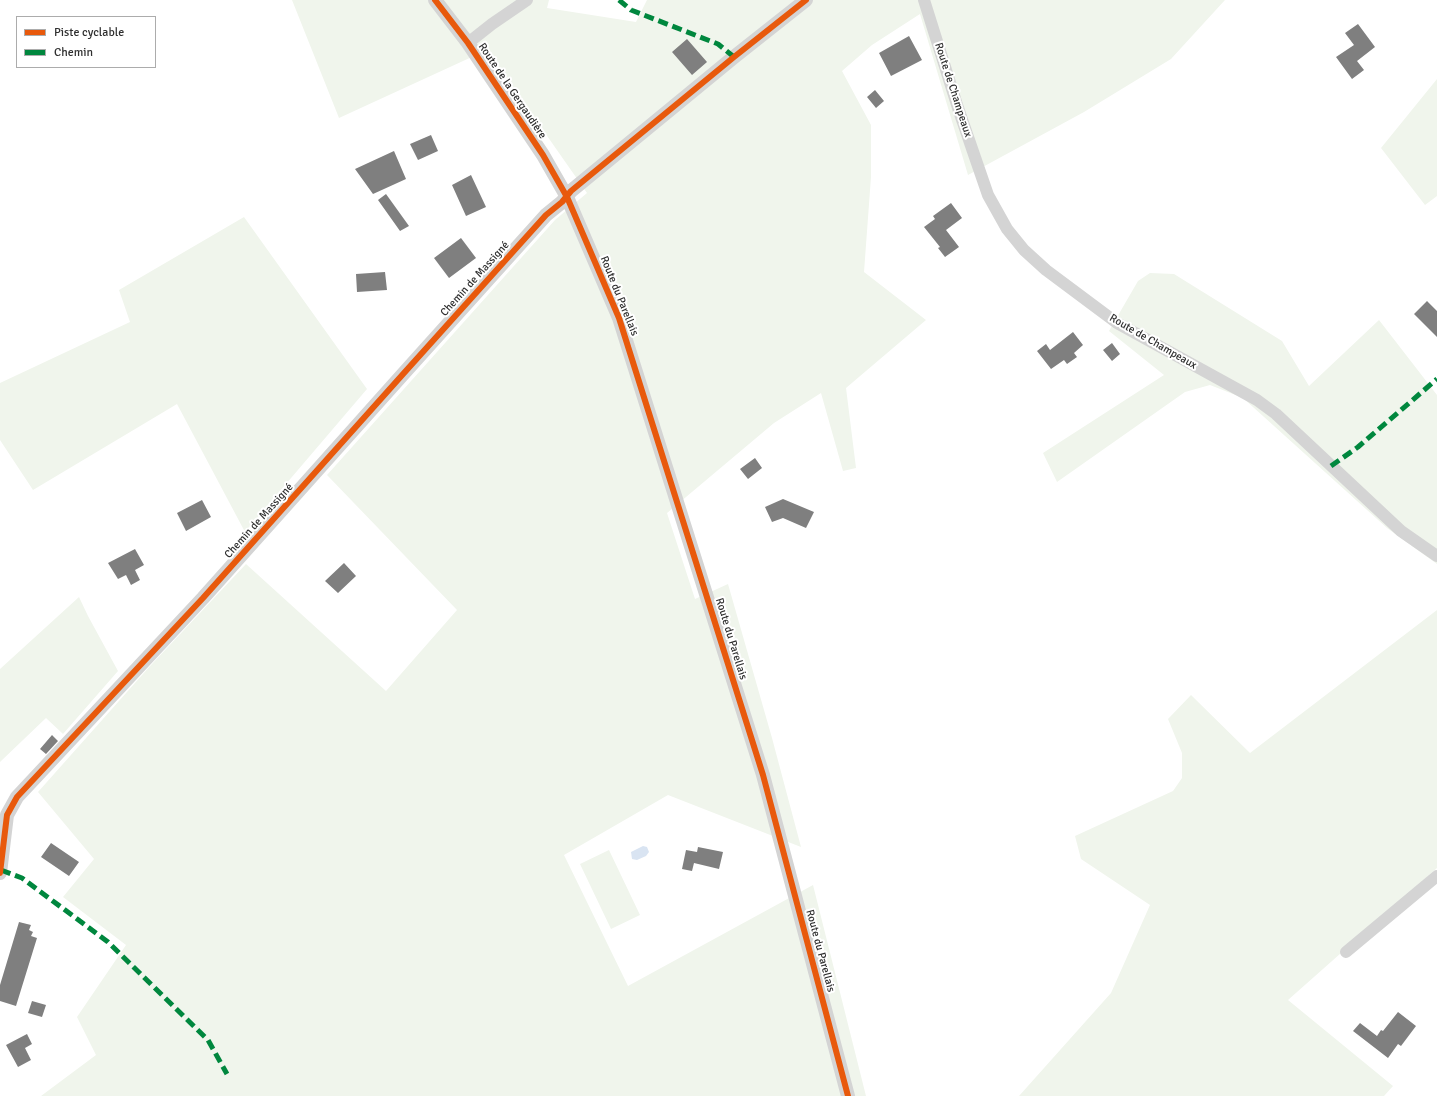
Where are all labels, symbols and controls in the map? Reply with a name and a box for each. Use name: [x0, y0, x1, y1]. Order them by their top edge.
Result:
legend: [16, 16, 156, 68]
text: Piste cyclable: [54, 25, 124, 40]
street label: Route de la Gergaudière: [475, 41, 549, 141]
street label: Route de Champeaux: [931, 41, 975, 139]
text: Chemin: [54, 45, 93, 60]
street label: Chemin de Massigné: [438, 239, 512, 319]
street label: Route du Parellais: [597, 254, 641, 338]
street label: Route de Champeaux: [1107, 312, 1199, 372]
street label: Chemin de Massigné: [222, 481, 296, 561]
street label: Route du Parellais: [712, 597, 750, 681]
street label: Route du Parellais: [803, 908, 837, 994]

